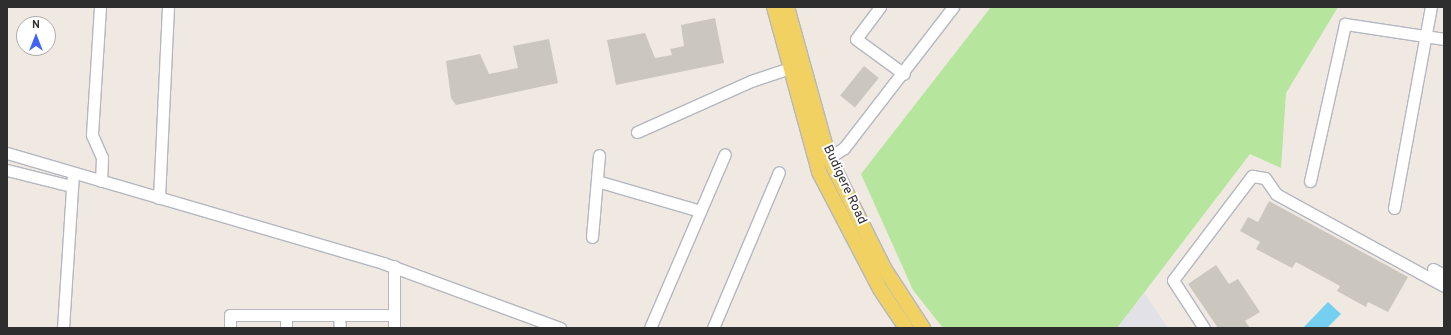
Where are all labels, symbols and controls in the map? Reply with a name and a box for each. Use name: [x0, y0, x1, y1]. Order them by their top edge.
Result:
north arrow: [16, 16, 56, 56]
text: N: [32, 18, 40, 32]
street label: Budigere Road: [819, 143, 869, 227]

